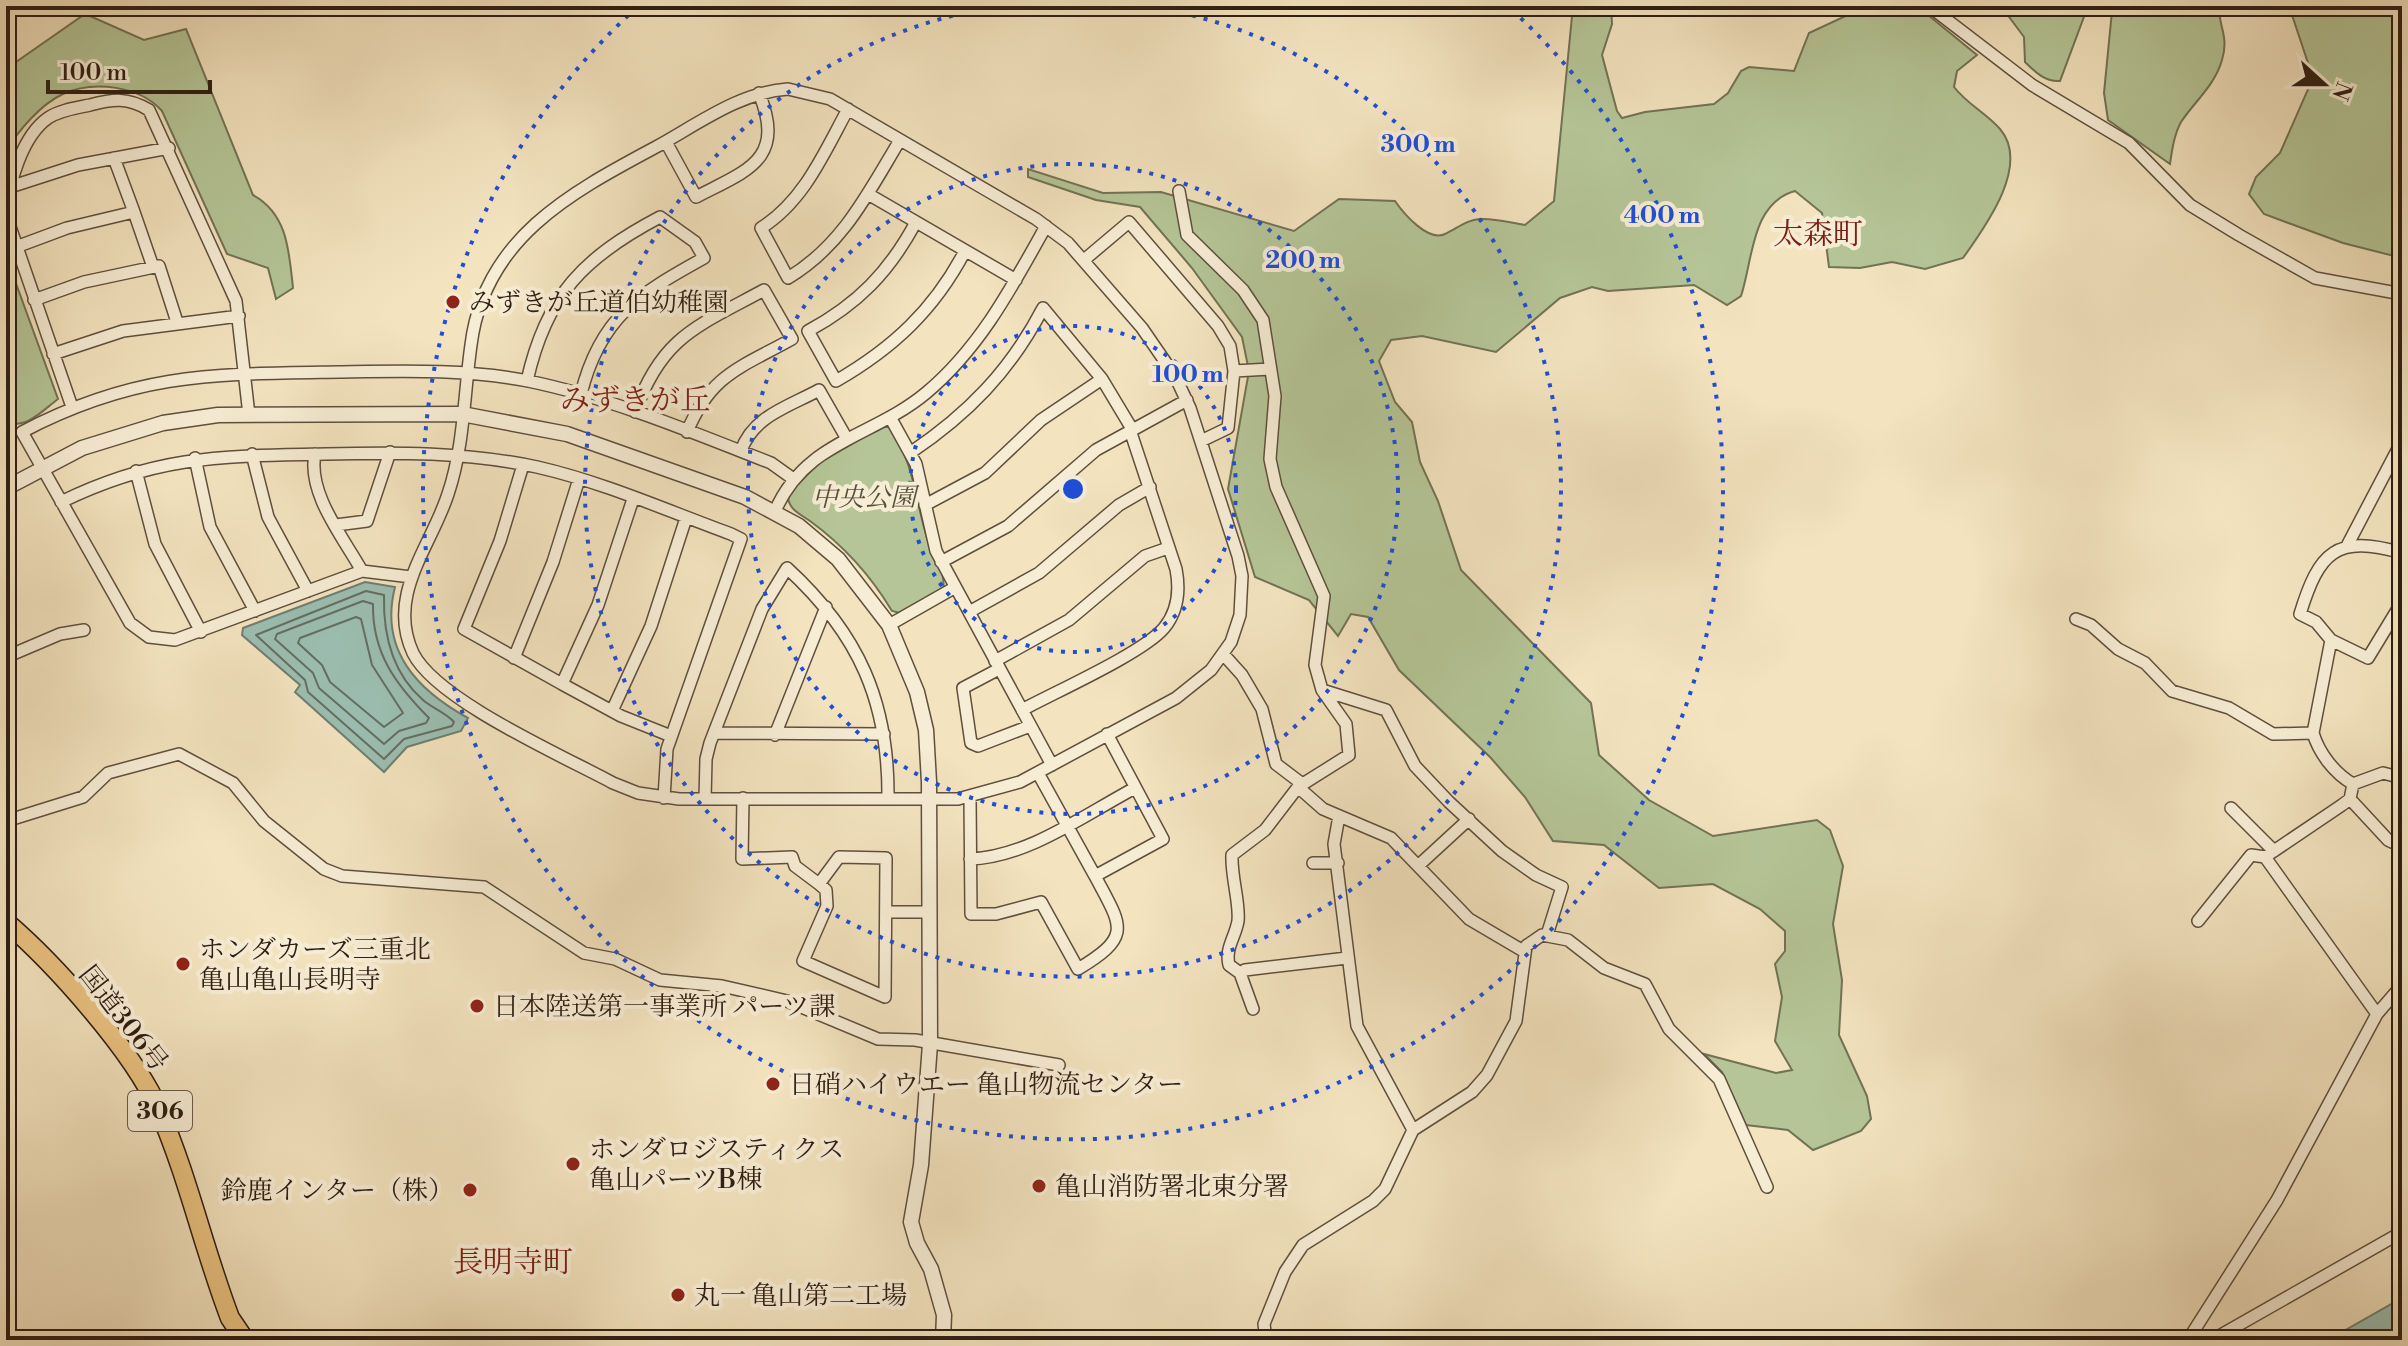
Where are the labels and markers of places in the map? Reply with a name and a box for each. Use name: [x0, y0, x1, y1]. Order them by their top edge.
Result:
place label: みずきが丘道伯幼稚園: [469, 287, 729, 319]
marker: みずきが丘道伯幼稚園: [444, 293, 462, 311]
centre of rings: [1059, 475, 1087, 503]
place label: ホンダカーズ三重北 亀山亀山長明寺: [199, 934, 431, 996]
marker: ホンダカーズ三重北 亀山亀山長明寺: [174, 955, 192, 973]
place label: 日本陸送第一事業所 パーツ課: [493, 991, 835, 1023]
marker: 日本陸送第一事業所 パーツ課: [468, 997, 486, 1015]
place label: 日硝ハイウエー 亀山物流センター: [789, 1069, 1183, 1101]
marker: 日硝ハイウエー 亀山物流センター: [764, 1075, 782, 1093]
place label: ホンダロジスティクス 亀山パーツB棟: [589, 1134, 844, 1196]
marker: ホンダロジスティクス 亀山パーツB棟: [564, 1155, 582, 1173]
place label: 亀山消防署北東分署: [1055, 1171, 1289, 1203]
place label: 鈴鹿インター（株）: [221, 1175, 454, 1207]
marker: 亀山消防署北東分署: [1030, 1177, 1048, 1195]
marker: 鈴鹿インター（株）: [461, 1181, 479, 1199]
place label: 丸一 亀山第二工場: [694, 1280, 907, 1312]
marker: 丸一 亀山第二工場: [669, 1286, 687, 1304]

